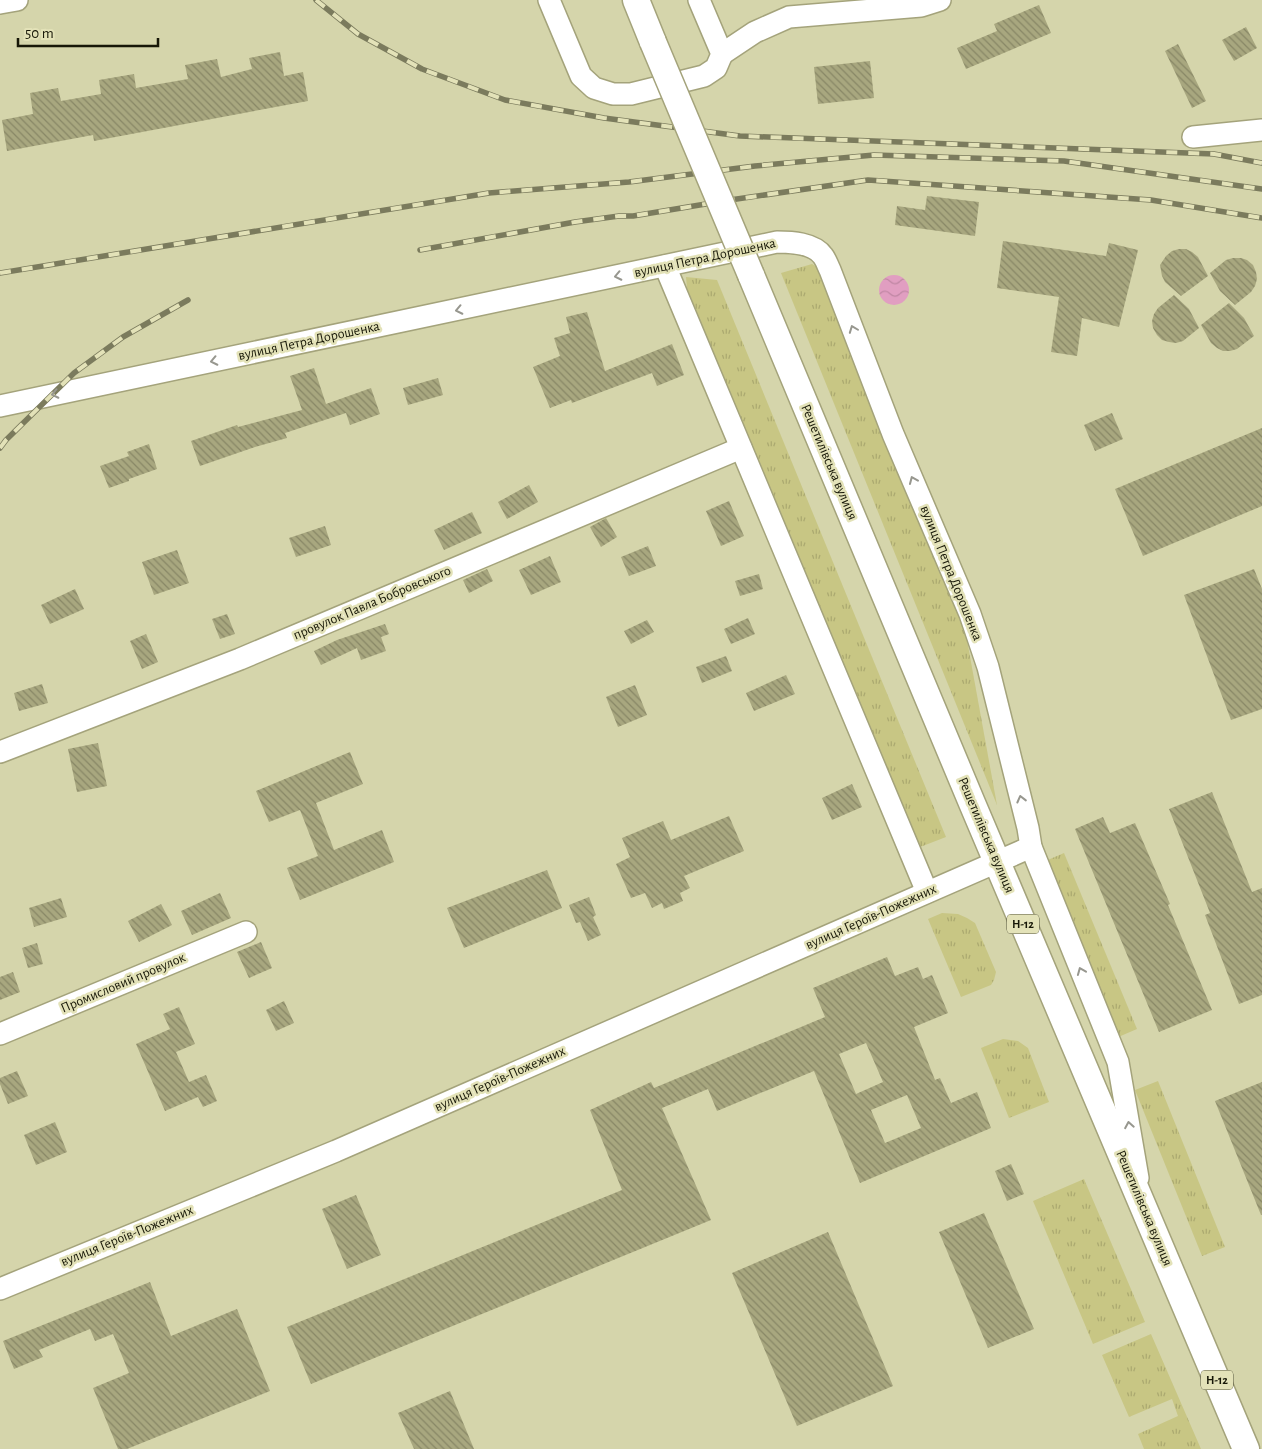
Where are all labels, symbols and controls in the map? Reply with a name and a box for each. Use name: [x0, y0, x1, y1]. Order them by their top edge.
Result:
scale bar: [18, 15, 158, 47]
text: 50 m: [25, 26, 54, 41]
street label: вулиця Петра Дорошенка: [633, 236, 778, 280]
one-way arrow: [613, 270, 622, 281]
one-way arrow: [454, 304, 463, 314]
street label: вулиця Петра Дорошенка: [237, 319, 382, 363]
one-way arrow: [849, 325, 859, 334]
one-way arrow: [210, 355, 218, 366]
one-way arrow: [50, 388, 59, 399]
street label: Решетилівська вулиця: [798, 402, 860, 522]
one-way arrow: [908, 476, 919, 485]
street label: вулиця Петра Дорошенка: [917, 504, 985, 643]
street label: провулок Павла Бобровського: [291, 563, 453, 643]
street label: Решетилівська вулиця: [955, 775, 1017, 895]
one-way arrow: [1016, 794, 1027, 803]
street label: вулиця Героїв-Пожежних: [804, 882, 938, 952]
road number: Н-12: [1007, 914, 1039, 934]
street label: Промисловий провулок: [59, 950, 188, 1016]
one-way arrow: [1077, 967, 1087, 976]
street label: вулиця Героїв-Пожежних: [433, 1044, 567, 1114]
one-way arrow: [1125, 1121, 1135, 1129]
street label: Решетилівська вулиця: [1113, 1148, 1175, 1268]
street label: вулиця Героїв-Пожежних: [59, 1203, 195, 1269]
road number: Н-12: [1201, 1370, 1233, 1390]

